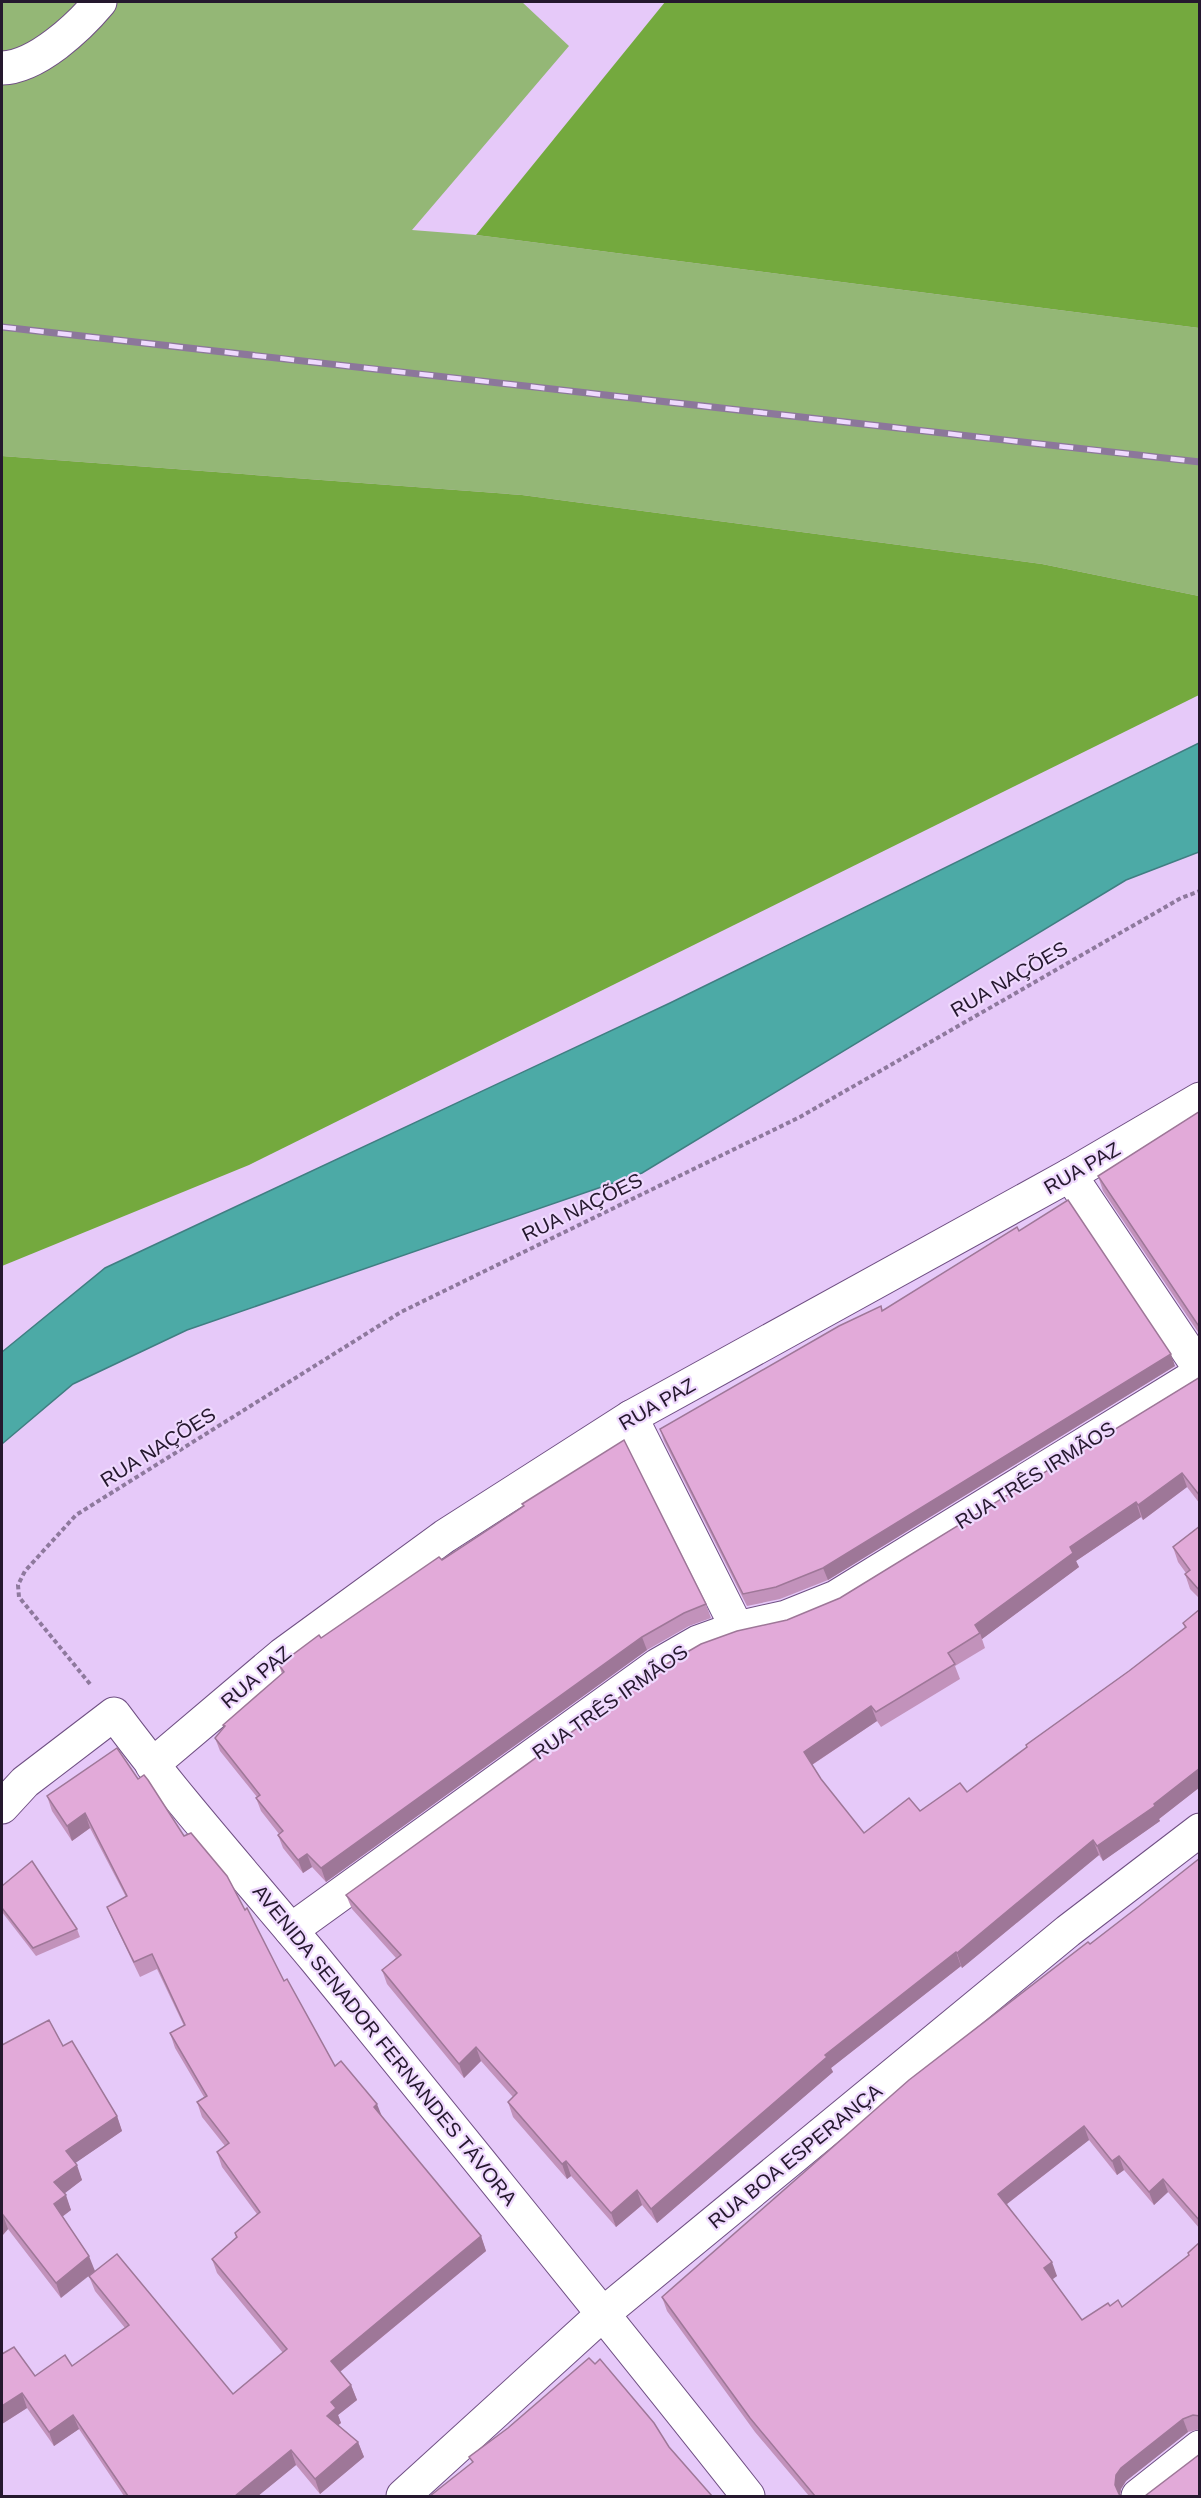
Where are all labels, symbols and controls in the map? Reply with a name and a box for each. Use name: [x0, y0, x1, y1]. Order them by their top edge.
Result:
street label: RUA NAÇÕES: [946, 936, 1071, 1021]
street label: RUA PAZ: [1040, 1137, 1124, 1199]
street label: RUA NAÇÕES: [518, 1167, 646, 1246]
street label: RUA PAZ: [615, 1373, 699, 1435]
street label: RUA NAÇÕES: [96, 1402, 219, 1491]
street label: RUA TRÊS IRMÃOS: [951, 1416, 1119, 1533]
street label: RUA TRÊS IRMÃOS: [528, 1639, 692, 1764]
street label: RUA PAZ: [217, 1642, 295, 1712]
street label: AVENIDA SENADOR FERNANDES TÁVORA: [249, 1880, 522, 2210]
street label: RUA BOA ESPERANÇA: [704, 2079, 887, 2233]

